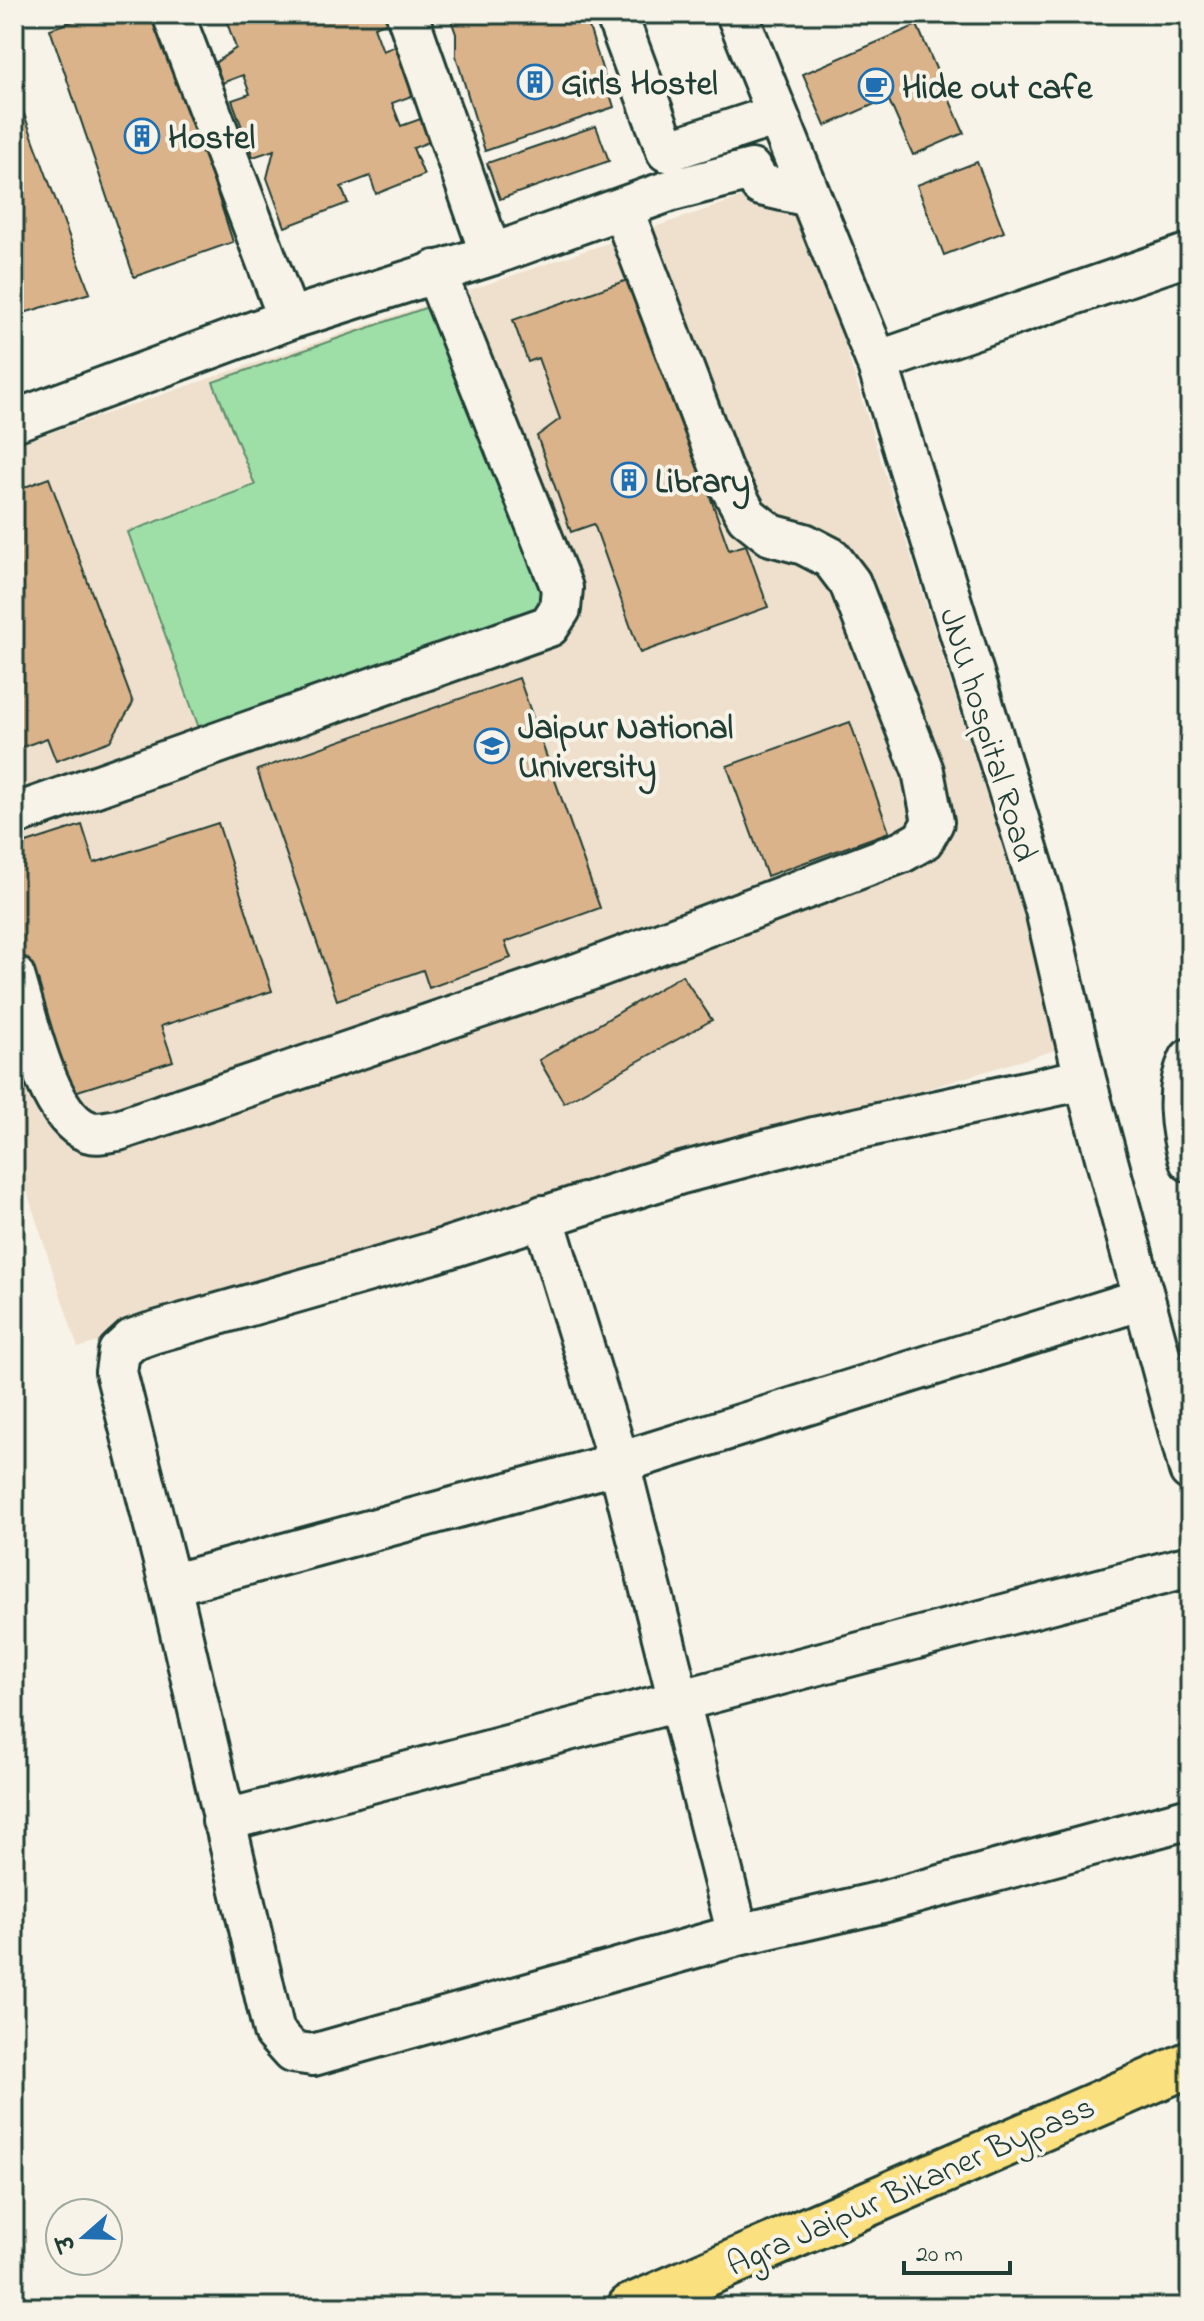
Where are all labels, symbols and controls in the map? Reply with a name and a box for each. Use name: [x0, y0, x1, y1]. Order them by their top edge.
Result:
place label: Girls Hostel: [561, 61, 718, 111]
building icon: Girls Hostel: [516, 63, 554, 101]
place label: Hide out cafe: [902, 65, 1093, 115]
cafe icon: Hide out cafe: [857, 67, 895, 105]
place label: Hostel: [168, 115, 255, 165]
building icon: Hostel: [123, 117, 161, 155]
place label: Library: [655, 459, 750, 510]
building icon: Library: [610, 461, 648, 499]
street label: JNU hospital Road: [924, 602, 1049, 868]
place label: Jaipur National University: [518, 705, 733, 795]
school or university icon: Jaipur National University: [473, 727, 511, 765]
street label: Agra Jaipur Bikaner Bypass: [720, 2084, 1104, 2291]
north arrow: [44, 2197, 124, 2277]
scale bar: [904, 2225, 1010, 2275]
text: उ: [50, 2228, 86, 2257]
text: 20 m: [916, 2238, 963, 2273]

